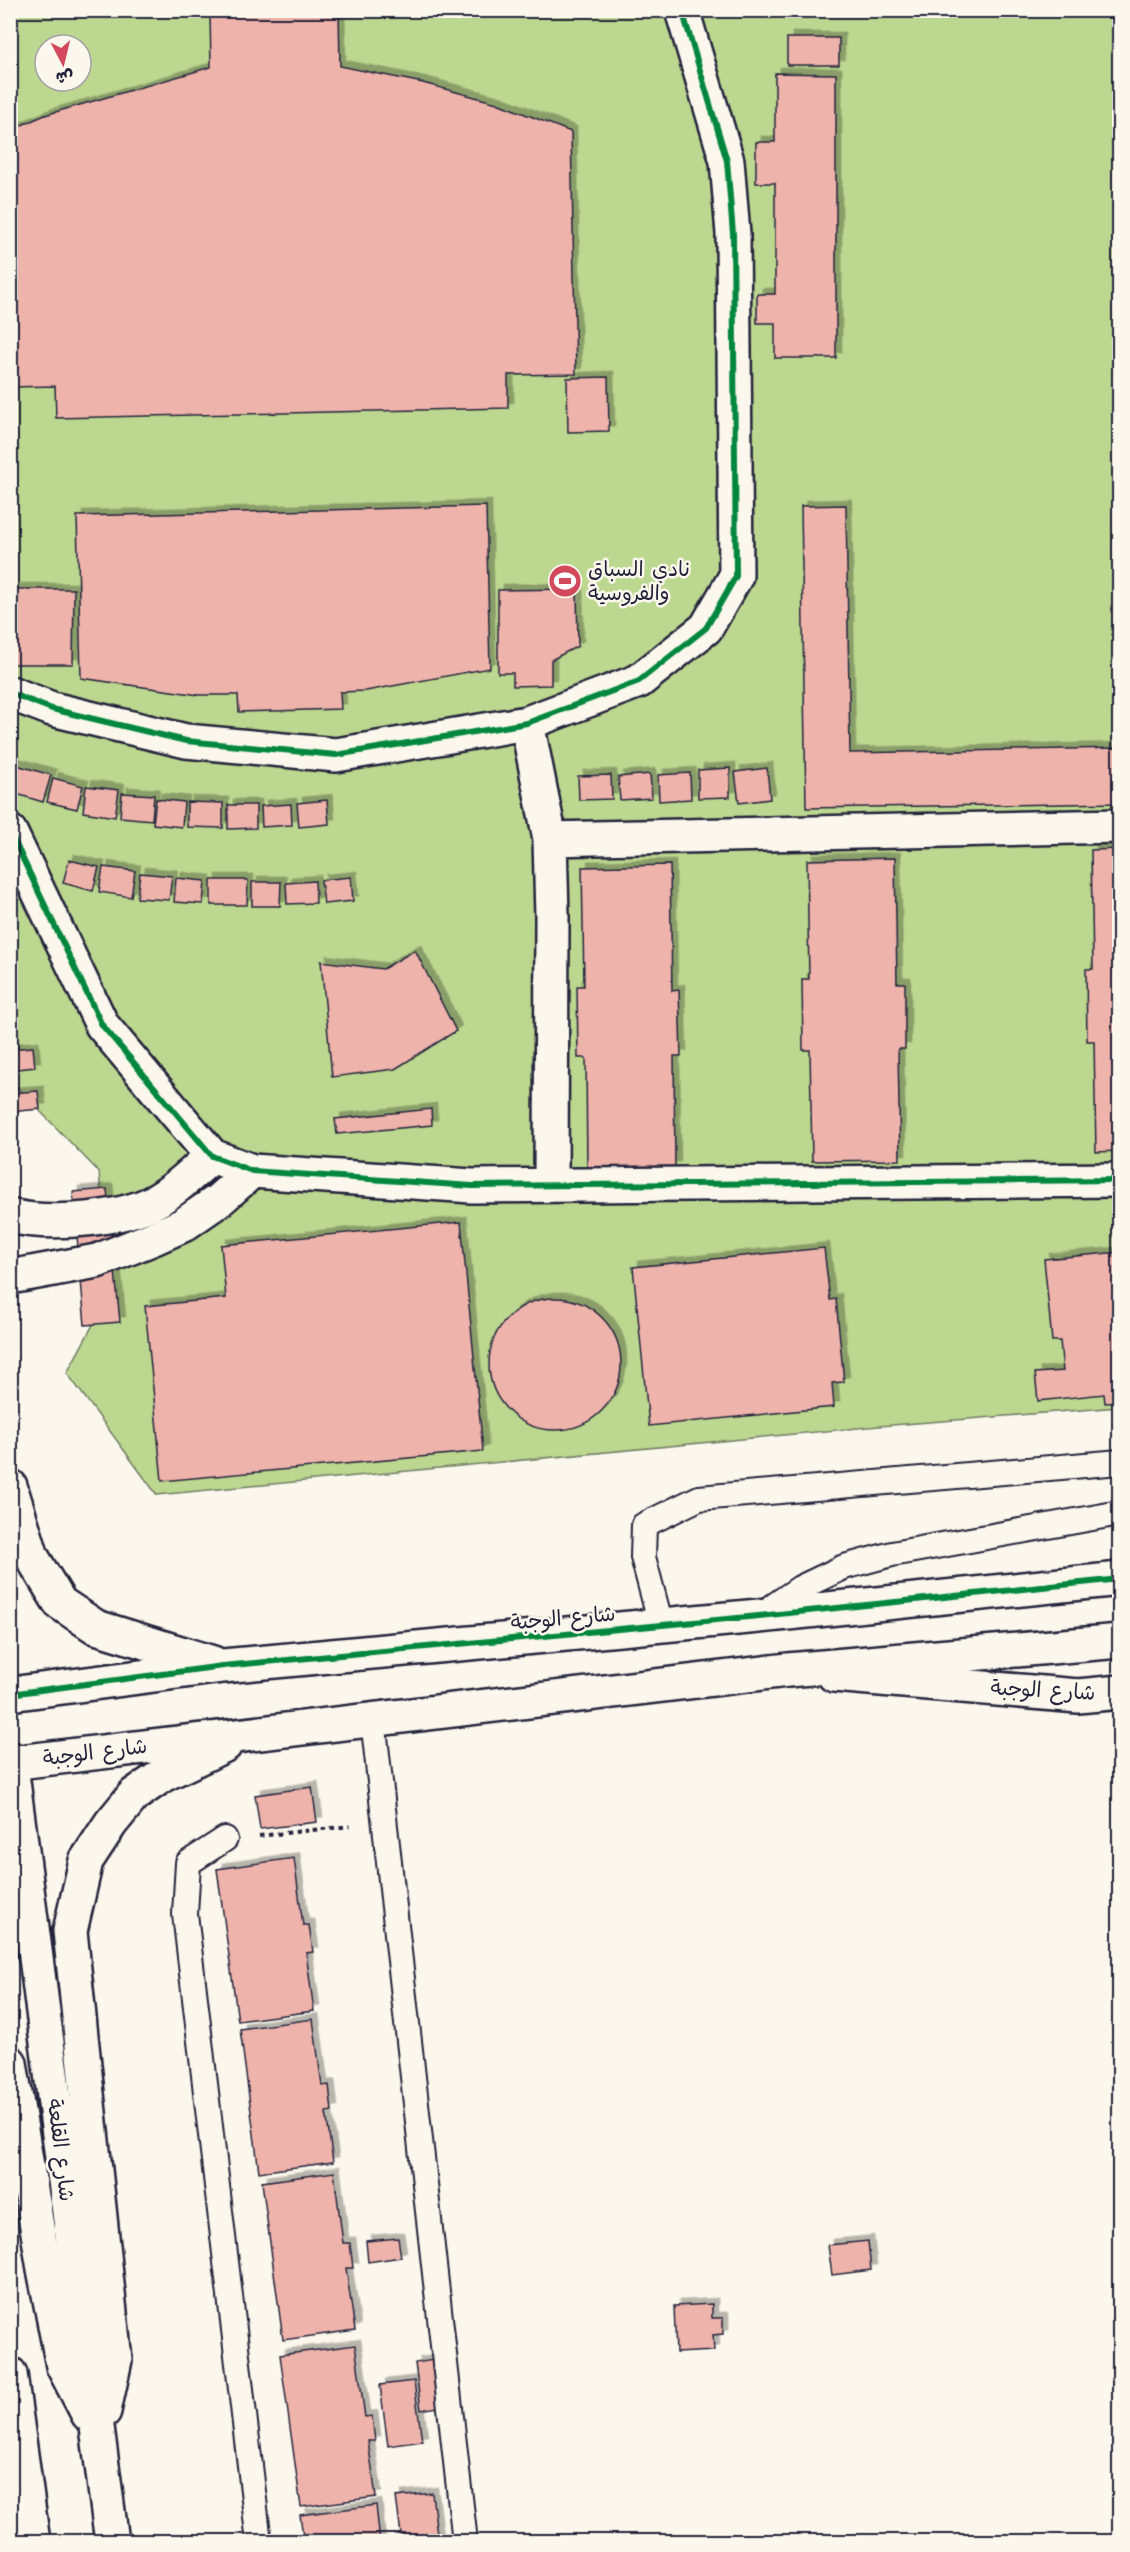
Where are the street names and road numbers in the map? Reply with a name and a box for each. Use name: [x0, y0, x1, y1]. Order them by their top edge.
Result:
street label: شارع الوجبة: [510, 1599, 617, 1638]
street label: شارع الوجبة: [990, 1673, 1096, 1708]
street label: شارع الوجبة: [41, 1732, 149, 1773]
street label: شارع القلعة: [40, 2097, 81, 2203]

